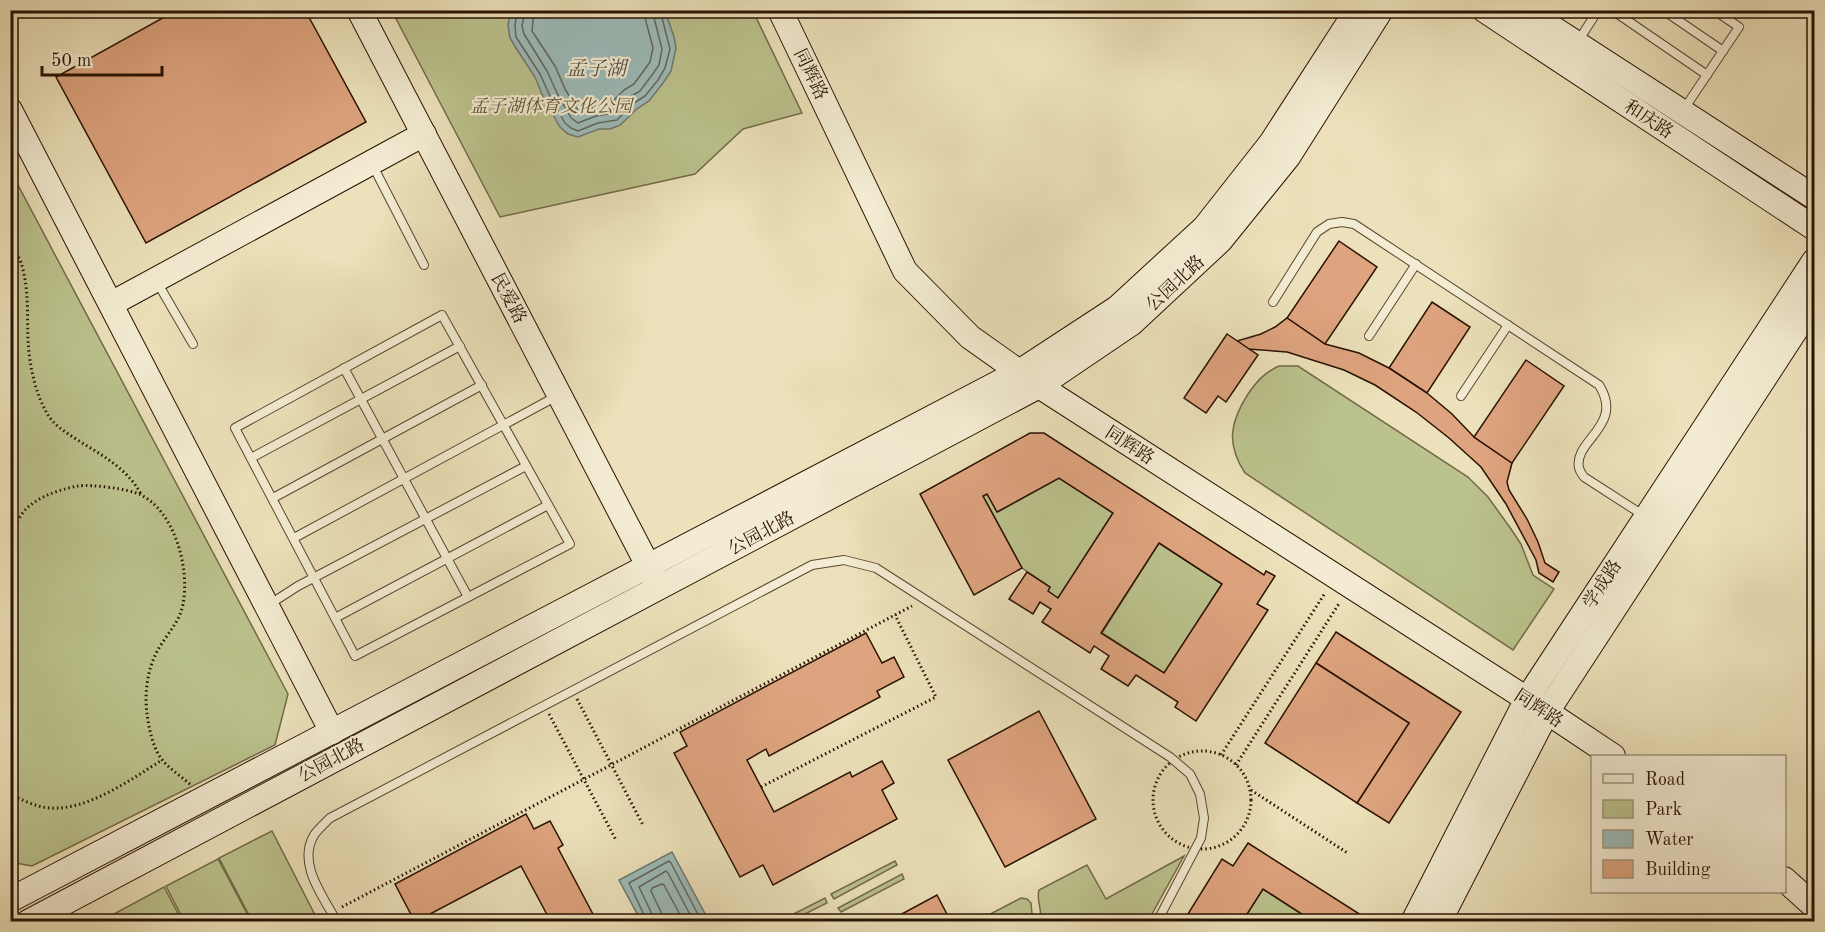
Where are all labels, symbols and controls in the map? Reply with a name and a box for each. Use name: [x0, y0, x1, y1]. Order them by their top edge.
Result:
scale bar: [42, 39, 162, 77]
street label: 同辉路: [790, 45, 832, 103]
text: 50 m: [51, 52, 91, 70]
water label: 孟子湖: [566, 58, 629, 80]
park label: 孟子湖体育文化公园: [470, 96, 635, 116]
street label: 和庆路: [1621, 96, 1677, 142]
street label: 公园北路: [1142, 251, 1208, 315]
street label: 民爱路: [487, 269, 531, 327]
street label: 同辉路: [1102, 422, 1158, 468]
street label: 公园北路: [725, 507, 797, 559]
street label: 学成路: [1579, 556, 1625, 612]
street label: 同辉路: [1511, 685, 1567, 731]
street label: 公园北路: [295, 734, 367, 786]
legend: [1591, 755, 1786, 893]
text: Road: [1645, 771, 1685, 789]
text: Park: [1645, 801, 1682, 819]
text: Water: [1645, 831, 1694, 849]
text: Building: [1645, 861, 1711, 879]

